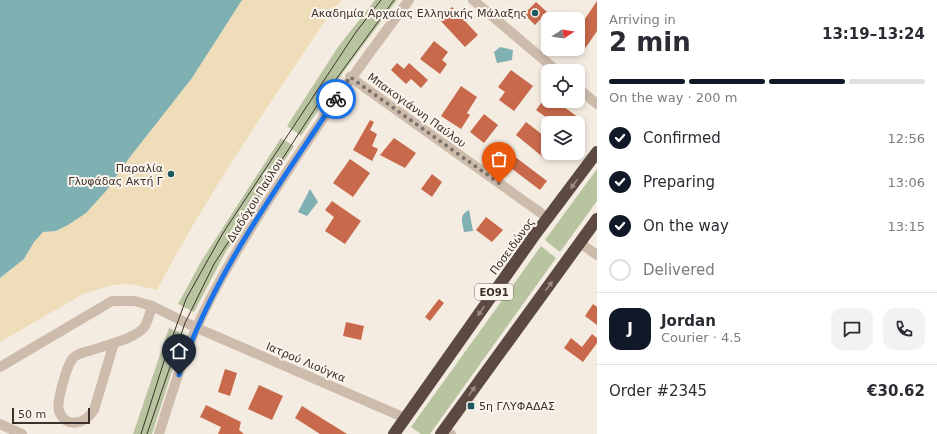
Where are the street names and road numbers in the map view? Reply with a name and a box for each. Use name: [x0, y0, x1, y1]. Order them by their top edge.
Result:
street label: Μπακογιάννη Παύλου: [365, 70, 468, 150]
street label: Διαδόχου Παύλου: [224, 156, 286, 245]
street label: Ποσειδώνος: [487, 215, 537, 277]
road number: ΕΟ91: [475, 284, 513, 300]
street label: Ιατρού Λιούγκα: [264, 340, 348, 385]

